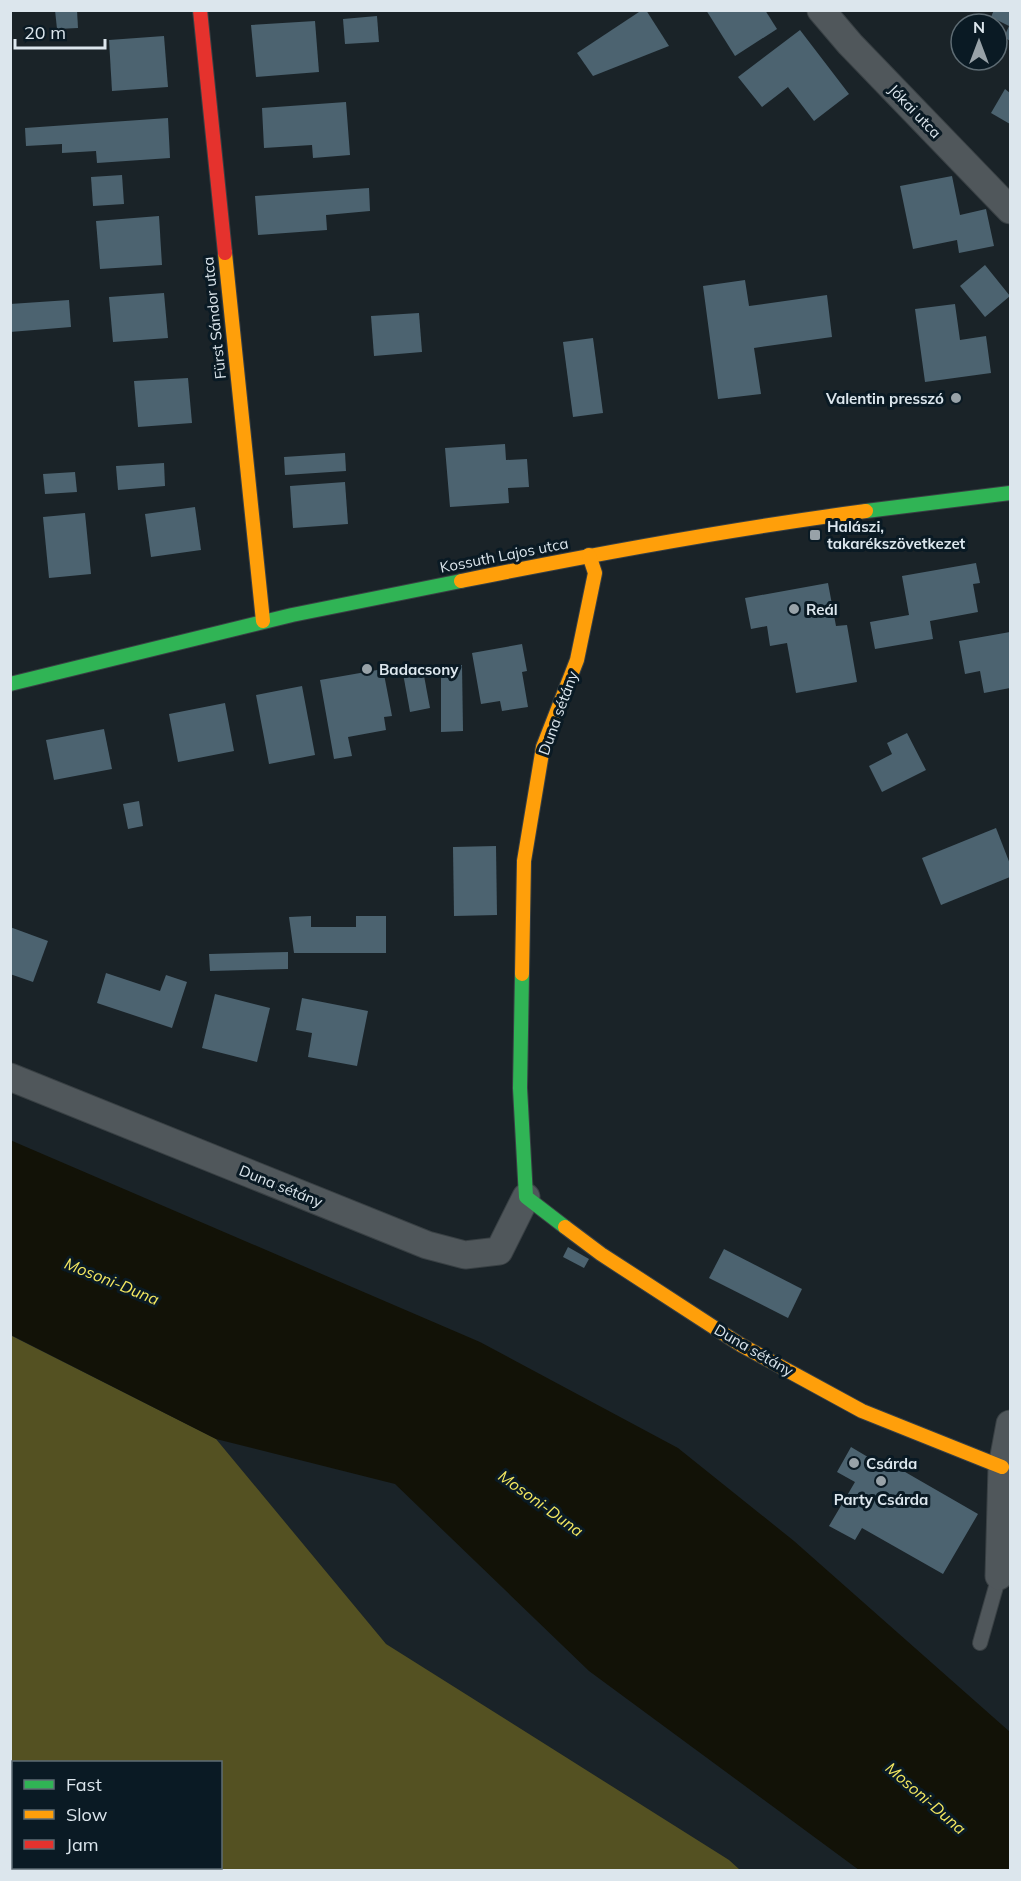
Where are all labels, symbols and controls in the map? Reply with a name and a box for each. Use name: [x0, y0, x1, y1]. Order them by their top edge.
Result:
scale bar: [15, 12, 105, 50]
north arrow: [949, 12, 1009, 72]
text: N: [973, 17, 985, 37]
text: 20 m: [24, 21, 66, 44]
street label: Jókai utca: [885, 80, 945, 142]
street label: Fürst Sándor utca: [198, 256, 230, 380]
place label: Valentin presszó: [825, 389, 944, 408]
marker: Valentin presszó: [949, 391, 963, 405]
place label: Halászi, takarékszövetkezet: [827, 517, 966, 553]
marker: Halászi, takarékszövetkezet: [808, 528, 822, 542]
street label: Kossuth Lajos utca: [438, 533, 570, 577]
place label: Reál: [806, 600, 838, 619]
marker: Reál: [787, 602, 801, 616]
place label: Badacsony: [379, 660, 459, 679]
marker: Badacsony: [360, 662, 374, 676]
street label: Duna sétány: [534, 668, 582, 758]
street label: Duna sétány: [237, 1161, 325, 1211]
water label: Mosoni-Duna: [62, 1253, 163, 1309]
street label: Duna sétány: [711, 1320, 797, 1380]
place label: Csárda: [866, 1454, 917, 1473]
marker: Csárda: [847, 1456, 861, 1470]
water label: Mosoni-Duna: [495, 1465, 588, 1541]
marker: Party Csárda: [874, 1474, 888, 1488]
place label: Party Csárda: [834, 1490, 928, 1509]
water label: Mosoni-Duna: [882, 1758, 971, 1839]
legend: [12, 1761, 222, 1869]
text: Fast: [66, 1773, 102, 1796]
text: Slow: [66, 1803, 108, 1826]
text: Jam: [66, 1833, 99, 1856]

